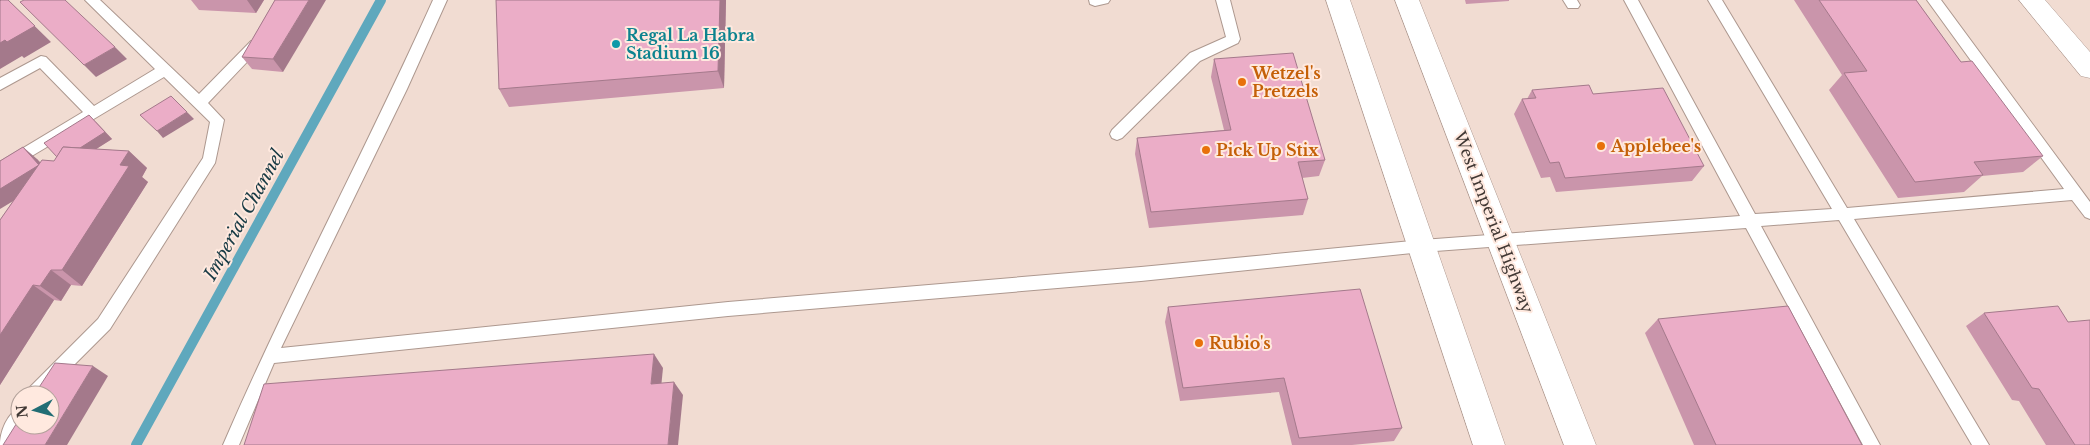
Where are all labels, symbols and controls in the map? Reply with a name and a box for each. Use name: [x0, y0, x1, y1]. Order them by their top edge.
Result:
place label: Regal La Habra Stadium 16: [626, 25, 755, 63]
marker: Regal La Habra Stadium 16: [610, 38, 622, 50]
place label: Wetzel's Pretzels: [1251, 63, 1321, 101]
marker: Wetzel's Pretzels: [1236, 76, 1248, 88]
street label: West Imperial Highway: [1450, 127, 1538, 316]
place label: Applebee's: [1610, 136, 1701, 156]
place label: Pick Up Stix: [1216, 140, 1319, 160]
marker: Applebee's: [1595, 140, 1607, 152]
marker: Pick Up Stix: [1200, 144, 1212, 156]
water label: Imperial Channel: [199, 146, 289, 285]
place label: Rubio's: [1209, 333, 1271, 353]
marker: Rubio's: [1193, 337, 1205, 349]
north arrow: [10, 385, 60, 435]
text: N: [12, 404, 32, 419]

